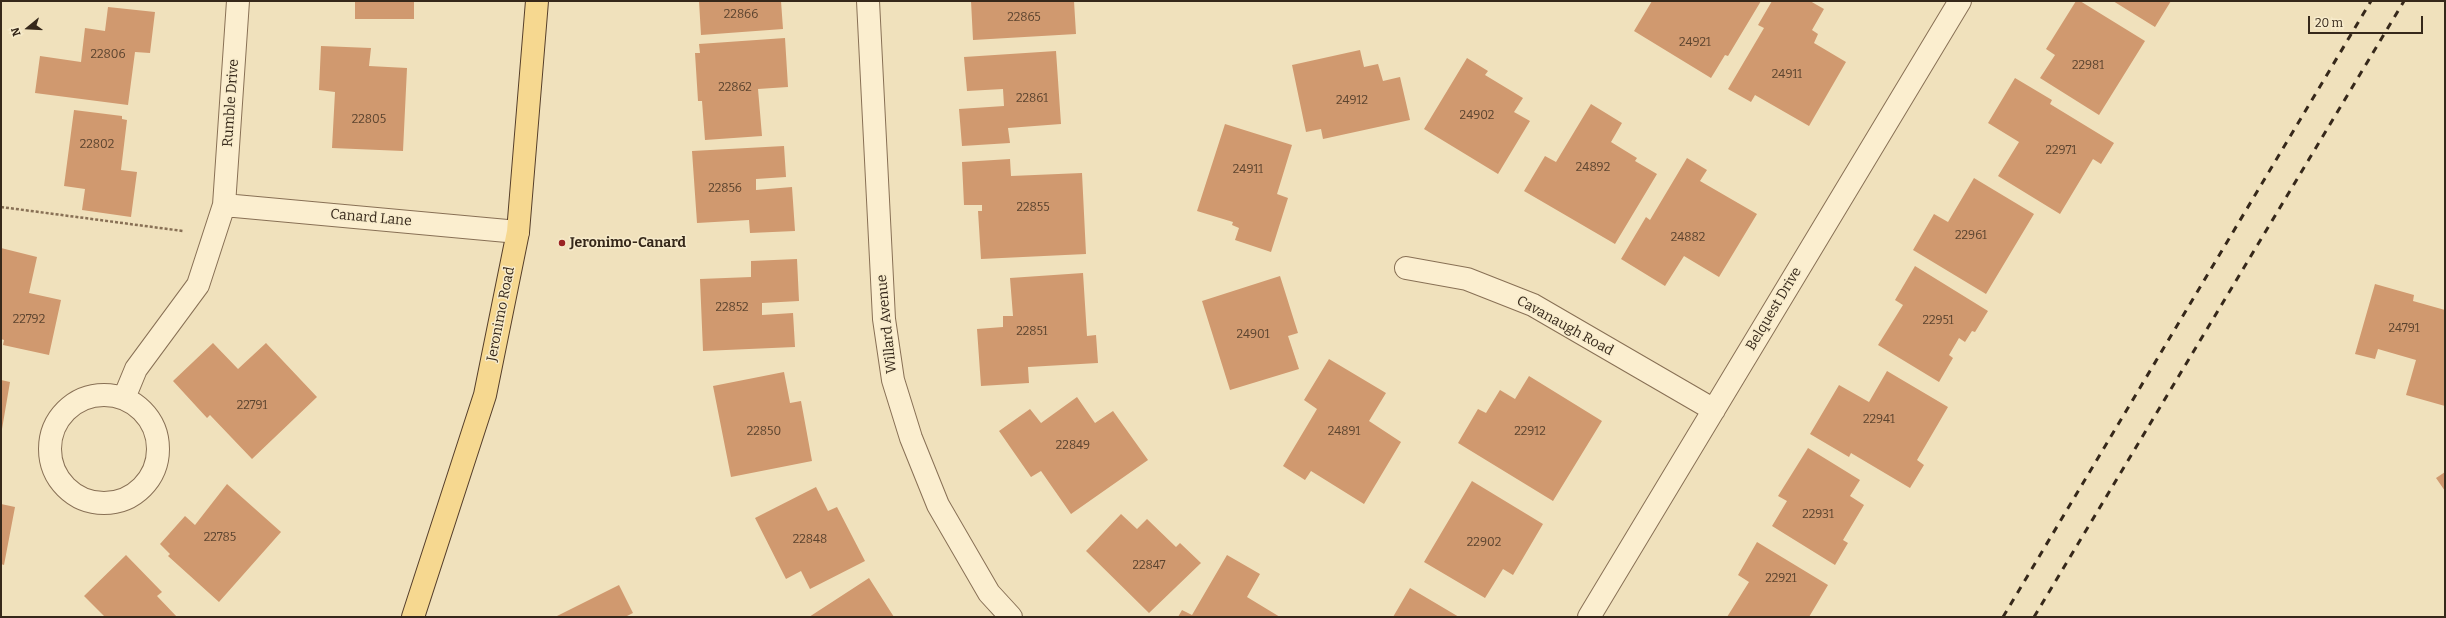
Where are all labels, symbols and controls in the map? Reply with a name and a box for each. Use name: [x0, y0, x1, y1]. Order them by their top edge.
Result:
north arrow: [8, 8, 48, 48]
house number: 22866: [724, 8, 758, 22]
scale bar: [2310, 8, 2425, 34]
house number: 22865: [1007, 11, 1041, 25]
text: 20 m: [2315, 16, 2343, 30]
text: N: [9, 26, 24, 38]
house number: 24921: [1679, 36, 1711, 50]
house number: 22806: [90, 48, 126, 62]
street label: Rumble Drive: [220, 58, 242, 148]
house number: 22981: [2072, 59, 2104, 73]
house number: 24911: [1772, 68, 1802, 82]
house number: 22862: [718, 81, 752, 95]
house number: 22861: [1016, 92, 1048, 106]
house number: 24912: [1336, 94, 1368, 108]
house number: 24902: [1460, 109, 1494, 123]
house number: 22805: [352, 113, 386, 127]
house number: 22802: [80, 138, 114, 152]
house number: 22971: [2046, 144, 2076, 158]
house number: 24892: [1576, 161, 1610, 175]
house number: 24911: [1233, 163, 1263, 177]
house number: 22856: [708, 182, 742, 196]
house number: 22855: [1016, 201, 1050, 215]
street label: Canard Lane: [330, 206, 412, 230]
house number: 22961: [1955, 229, 1987, 243]
house number: 24882: [1671, 231, 1705, 245]
place label: Jeronimo-Canard: [570, 235, 686, 251]
marker: Jeronimo-Canard: [557, 238, 567, 248]
street label: Belquest Drive: [1743, 264, 1805, 354]
street label: Jeronimo Road: [484, 265, 518, 363]
street label: Willard Avenue: [873, 274, 901, 374]
street label: Cavanaugh Road: [1514, 292, 1616, 360]
house number: 22852: [715, 301, 749, 315]
house number: 22792: [13, 313, 45, 327]
house number: 22951: [1922, 314, 1954, 328]
house number: 24791: [2388, 322, 2420, 336]
house number: 22851: [1016, 325, 1048, 339]
house number: 24901: [1236, 328, 1270, 342]
house number: 22791: [237, 399, 267, 413]
house number: 22941: [1863, 413, 1895, 427]
house number: 22850: [747, 425, 781, 439]
house number: 24891: [1328, 425, 1360, 439]
house number: 22912: [1514, 425, 1546, 439]
house number: 22849: [1056, 439, 1090, 453]
house number: 22931: [1802, 508, 1834, 522]
house number: 22785: [204, 531, 236, 545]
house number: 22848: [793, 533, 827, 547]
house number: 22902: [1467, 536, 1501, 550]
house number: 22847: [1132, 559, 1166, 573]
house number: 22921: [1765, 572, 1797, 586]

